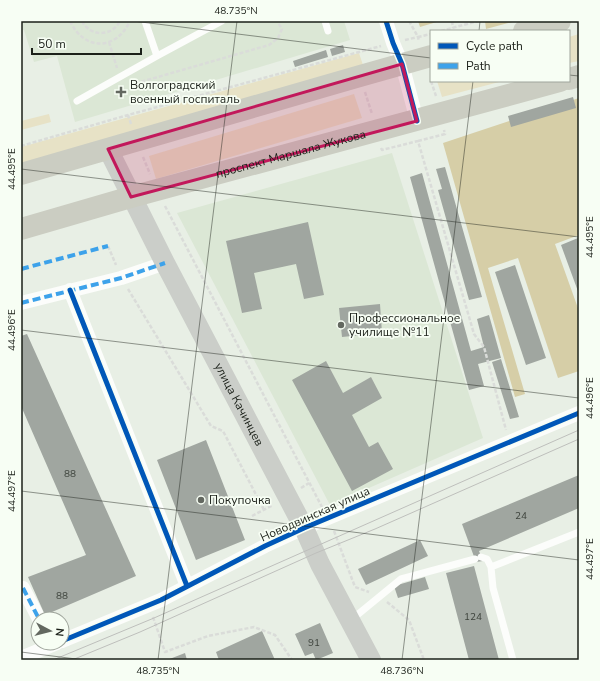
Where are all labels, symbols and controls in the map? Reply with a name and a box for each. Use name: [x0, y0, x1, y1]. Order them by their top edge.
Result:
text: 48.735°N: [214, 4, 258, 18]
scale bar: [32, 30, 141, 56]
legend: [430, 30, 570, 82]
text: 50 m: [38, 36, 66, 52]
text: Cycle path: [466, 38, 523, 54]
text: Path: [466, 58, 491, 74]
place label: Волгоградский военный госпиталь: [130, 77, 240, 107]
marker: Волгоградский военный госпиталь: [115, 86, 127, 98]
street label: проспект Маршала Жукова: [214, 126, 368, 182]
text: 44.495°E: [5, 148, 19, 190]
text: 44.495°E: [583, 216, 597, 258]
text: 44.496°E: [5, 309, 19, 351]
place label: Профессиональное училище №11: [349, 310, 460, 340]
marker: Профессиональное училище №11: [336, 320, 346, 330]
street label: улица Качинцев: [211, 360, 268, 449]
text: 44.496°E: [583, 377, 597, 419]
house number: 88: [64, 467, 76, 481]
text: 44.497°E: [5, 470, 19, 512]
street label: Новодвинская улица: [258, 483, 372, 545]
place label: Покупочка: [209, 492, 271, 508]
marker: Покупочка: [196, 495, 206, 505]
house number: 24: [515, 509, 527, 523]
text: 44.497°E: [583, 538, 597, 580]
house number: 88: [56, 589, 68, 603]
house number: 124: [464, 610, 482, 624]
north arrow: [30, 611, 70, 651]
text: N: [51, 627, 67, 637]
house number: 91: [308, 636, 320, 650]
text: 48.735°N: [136, 664, 180, 678]
text: 48.736°N: [380, 664, 424, 678]

